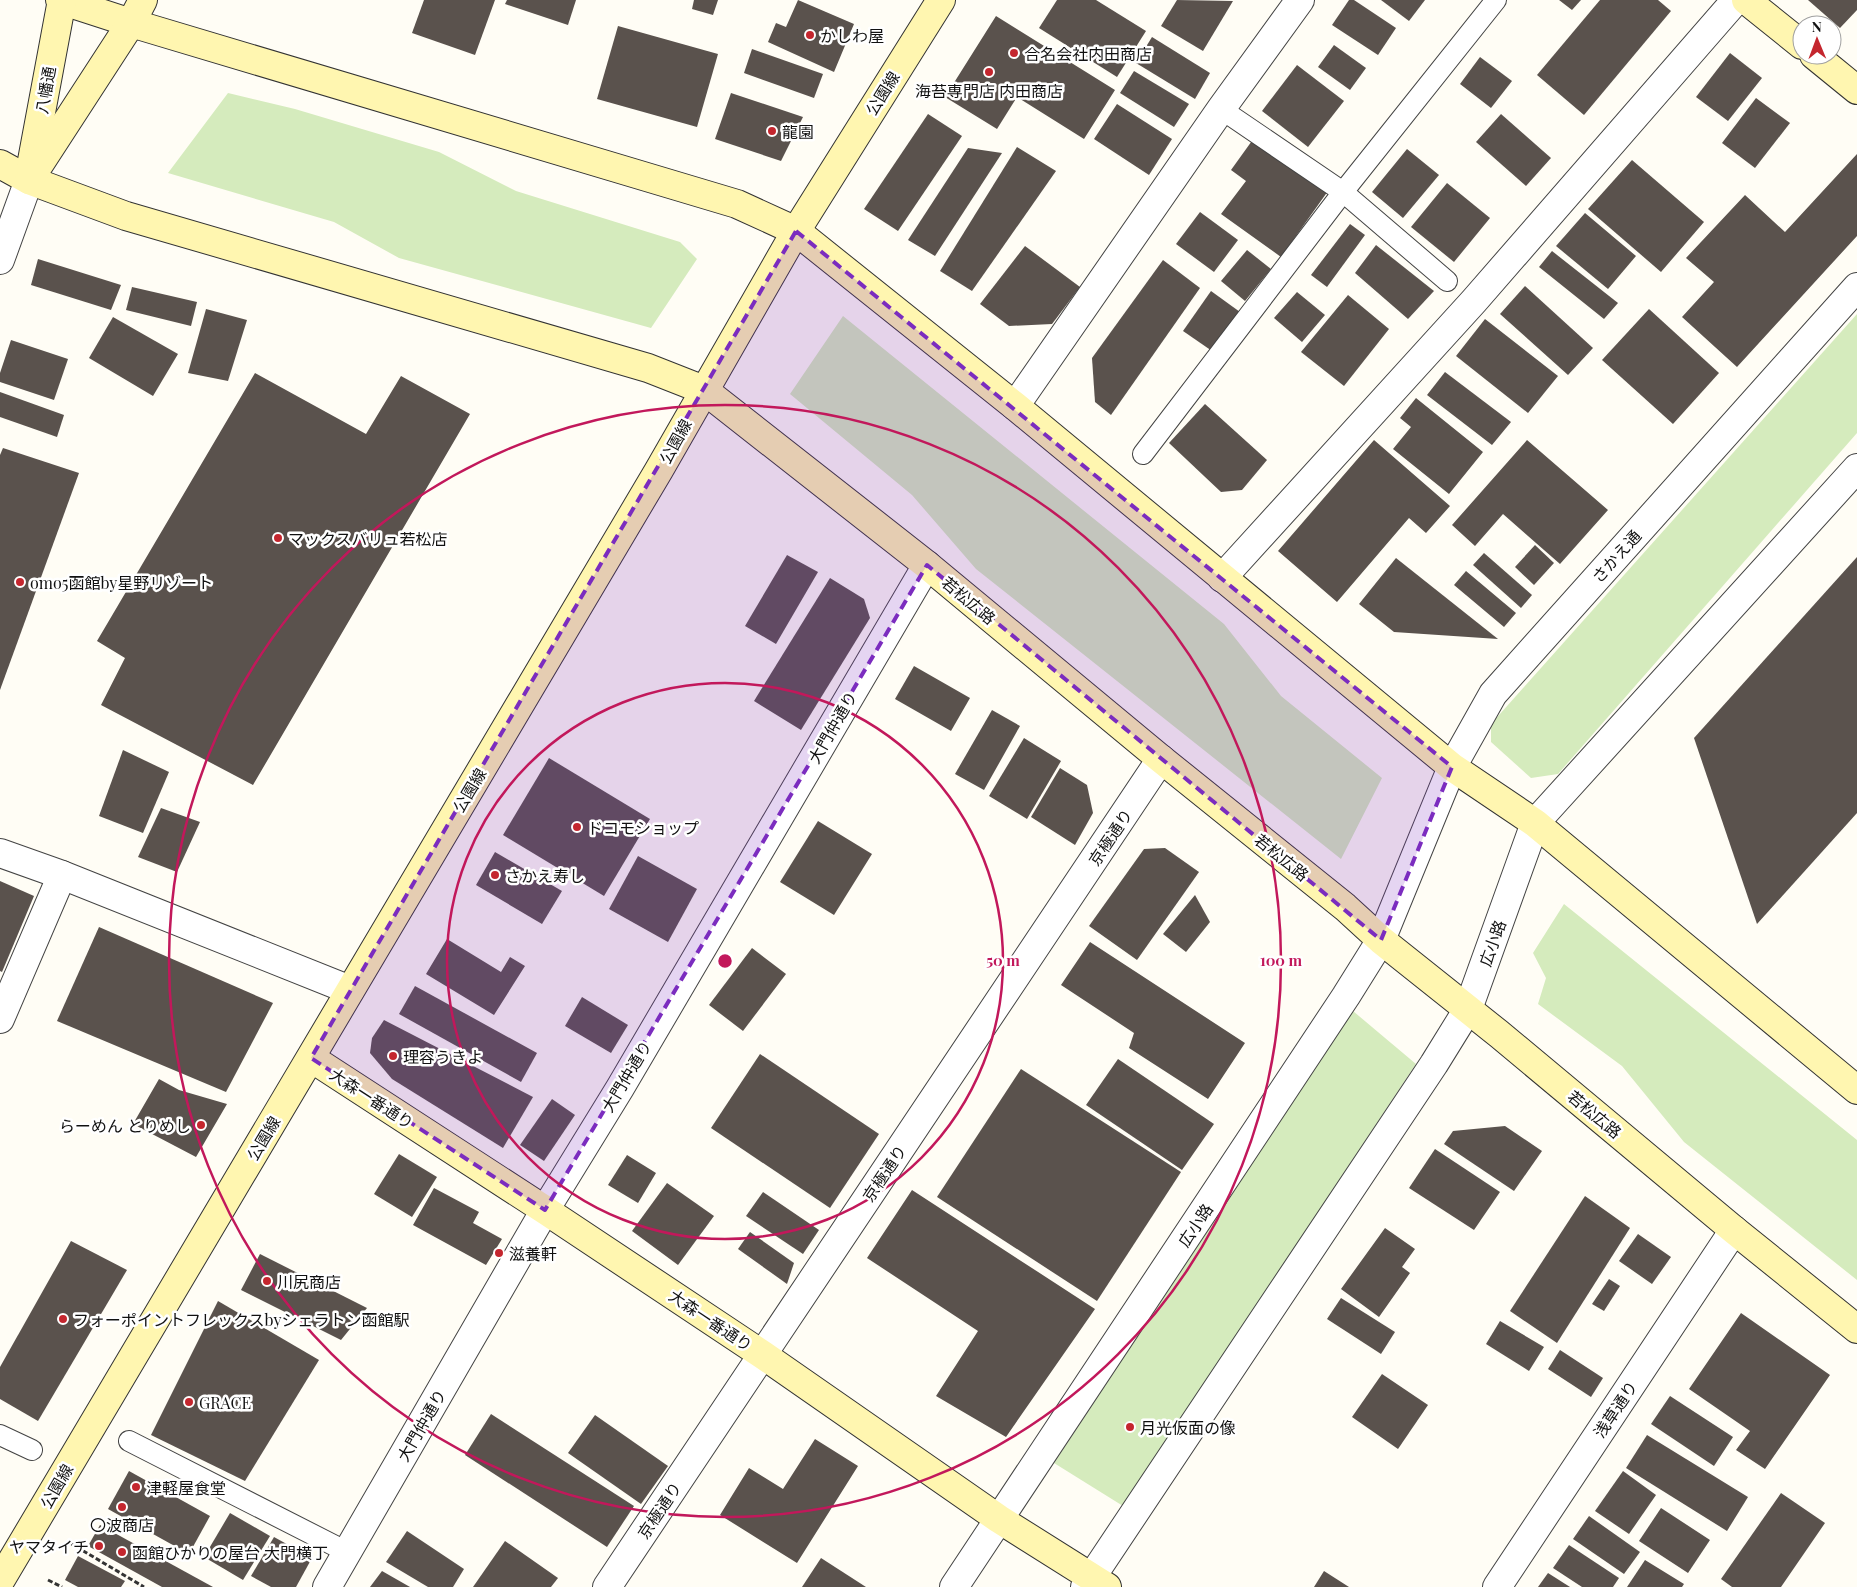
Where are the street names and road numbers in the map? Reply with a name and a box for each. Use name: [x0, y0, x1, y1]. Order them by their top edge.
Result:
street label: 八幡通: [30, 65, 60, 115]
street label: 公園線: [860, 67, 904, 119]
street label: 公園線: [654, 415, 696, 467]
street label: さかえ通: [1587, 525, 1645, 587]
street label: 若松広路: [938, 571, 1000, 629]
street label: 大門仲通り: [803, 687, 861, 767]
street label: 公園線: [448, 764, 490, 816]
street label: 京極通り: [1083, 805, 1137, 869]
street label: 若松広路: [1251, 829, 1313, 885]
street label: 広小路: [1474, 917, 1510, 969]
street label: 大門仲通り: [596, 1036, 656, 1116]
street label: 大森一番通り: [326, 1063, 418, 1133]
street label: 若松広路: [1564, 1085, 1626, 1143]
street label: 公園線: [242, 1112, 284, 1164]
street label: 京極通り: [857, 1141, 911, 1205]
street label: 広小路: [1173, 1199, 1217, 1251]
street label: 大森一番通り: [665, 1284, 757, 1356]
street label: 浅草通り: [1588, 1377, 1642, 1441]
street label: 大門仲通り: [392, 1385, 450, 1465]
street label: 公園線: [35, 1460, 77, 1512]
street label: 京極通り: [632, 1478, 686, 1542]

